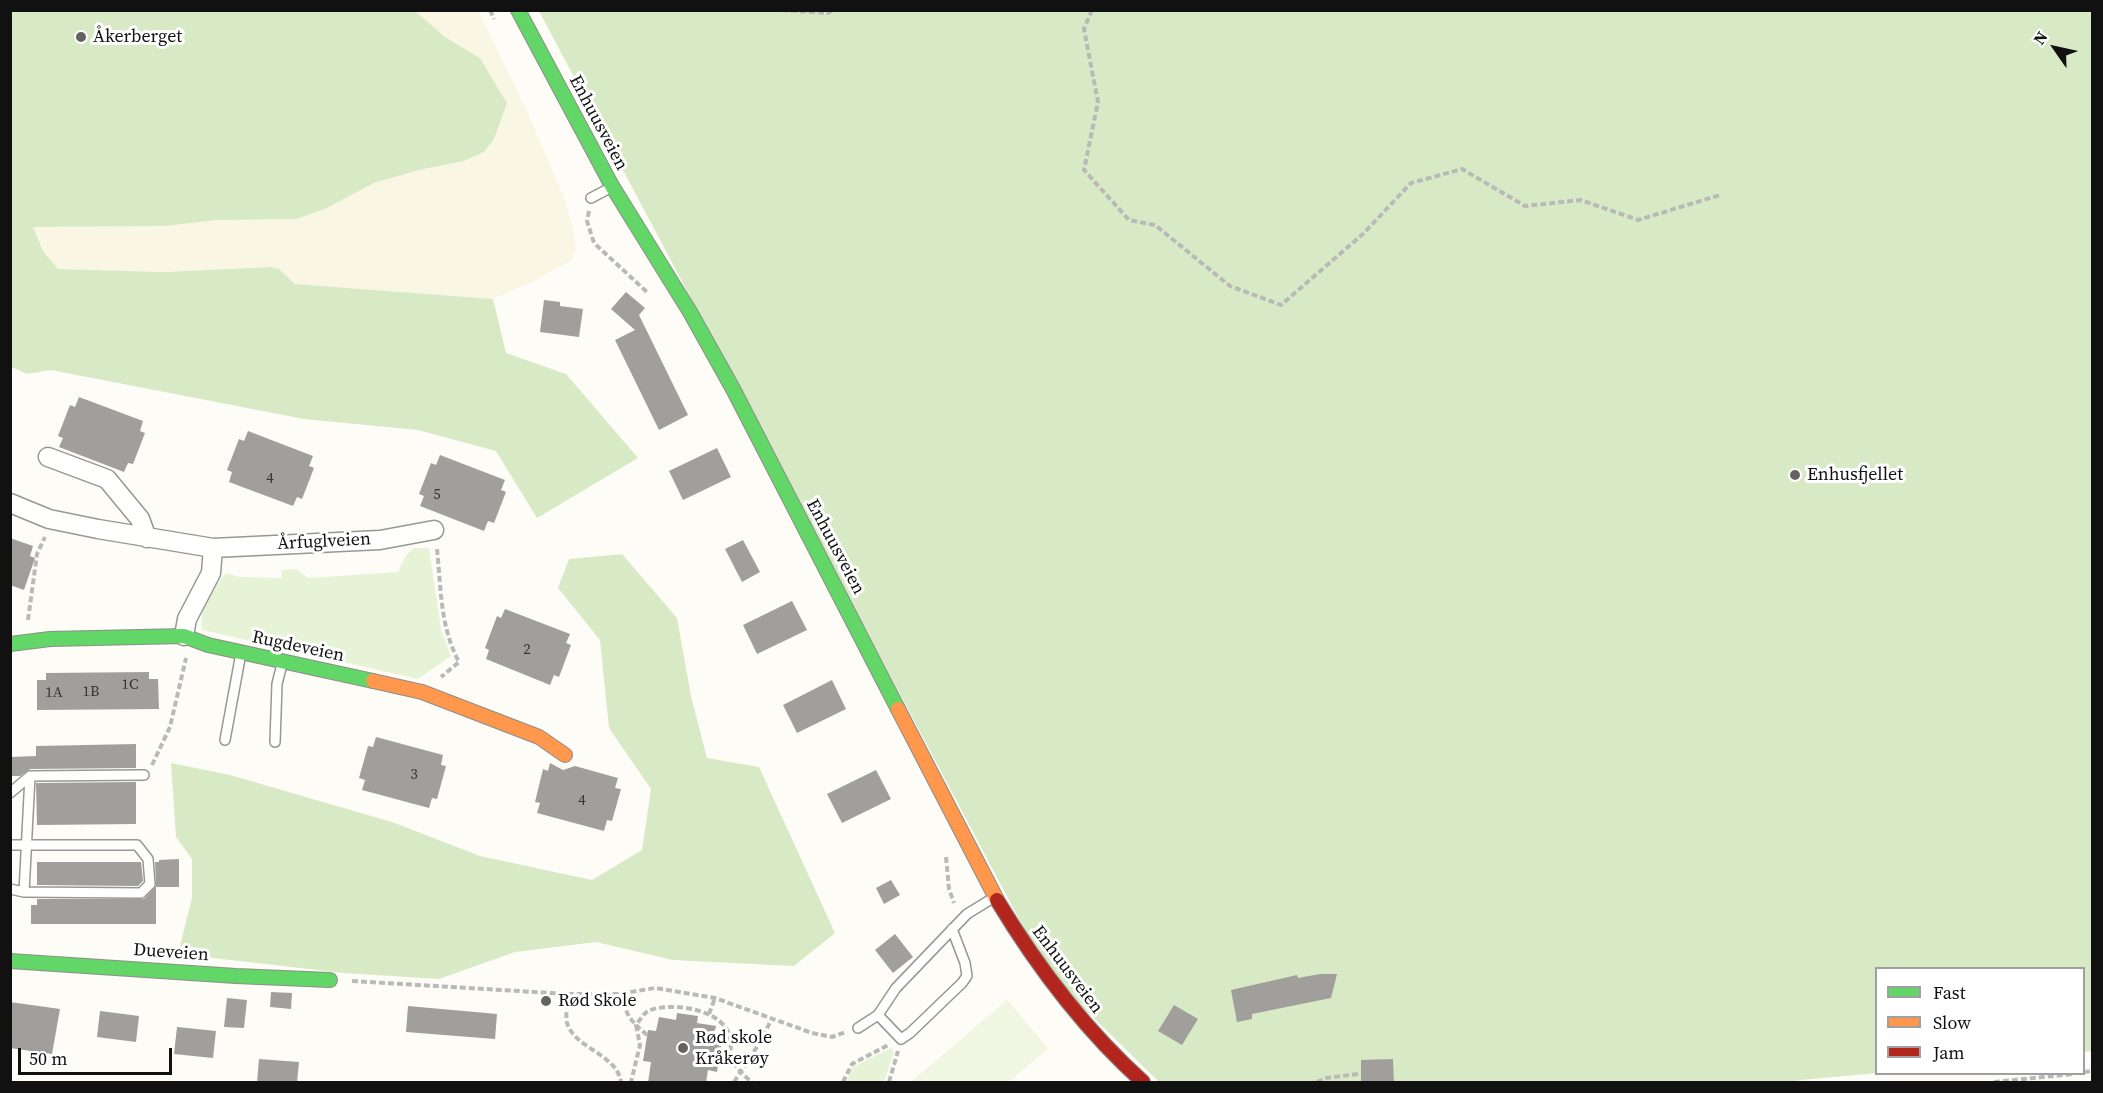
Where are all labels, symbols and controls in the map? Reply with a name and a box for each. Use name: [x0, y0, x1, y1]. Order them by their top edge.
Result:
north arrow: [2025, 18, 2085, 78]
place label: Åkerberget: [93, 26, 182, 48]
text: N: [2028, 27, 2052, 49]
marker: Åkerberget: [74, 30, 88, 44]
street label: Enhuusveien: [564, 72, 632, 174]
place label: Enhusfjellet: [1807, 464, 1903, 486]
marker: Enhusfjellet: [1788, 468, 1802, 482]
house number: 4: [266, 470, 274, 488]
house number: 5: [433, 486, 441, 504]
street label: Enhuusveien: [801, 496, 869, 598]
street label: Årfuglveien: [277, 529, 371, 555]
street label: Rugdeveien: [250, 627, 346, 667]
house number: 2: [523, 641, 531, 659]
house number: 1C: [122, 676, 138, 694]
house number: 1B: [83, 683, 99, 701]
house number: 1A: [45, 684, 63, 702]
house number: 3: [410, 766, 418, 784]
house number: 4: [578, 792, 586, 810]
street label: Enhuusveien: [1027, 922, 1107, 1018]
street label: Dueveien: [133, 940, 209, 966]
legend: [1875, 967, 2085, 1075]
text: Fast: [1933, 980, 1966, 1005]
place label: Rød Skole: [558, 990, 637, 1012]
marker: Rød Skole: [539, 994, 553, 1008]
text: Slow: [1933, 1010, 1971, 1035]
place label: Rød skole Kråkerøy: [695, 1027, 772, 1070]
scale bar: [21, 1036, 176, 1074]
text: Jam: [1933, 1040, 1965, 1065]
marker: Rød skole Kråkerøy: [676, 1041, 690, 1055]
text: 50 m: [29, 1046, 67, 1071]

